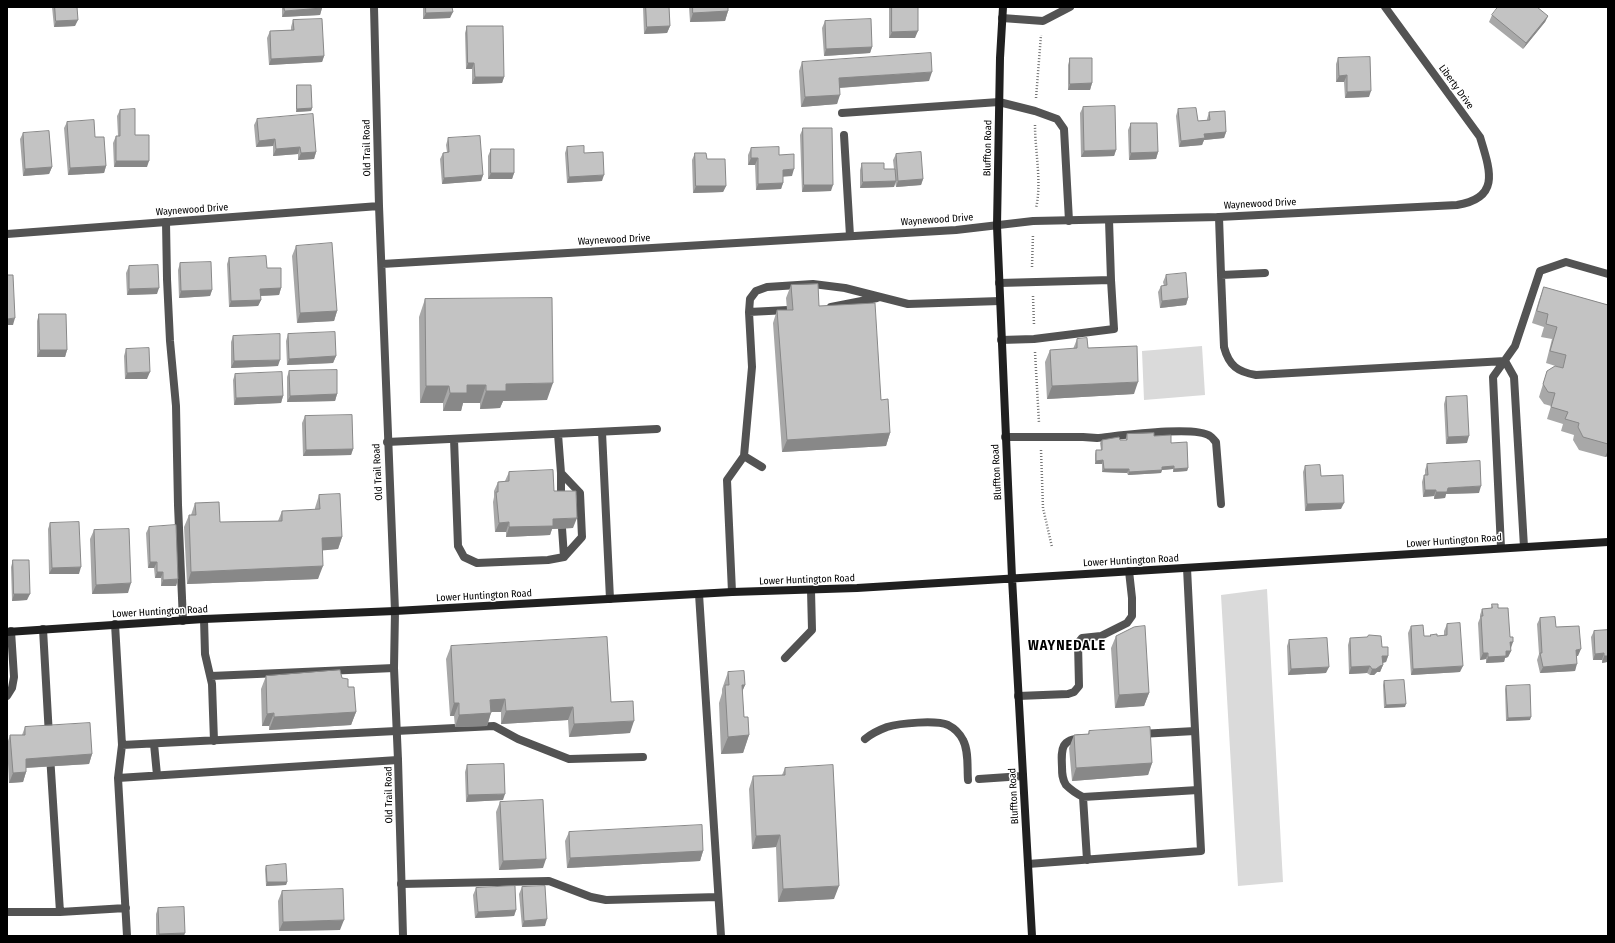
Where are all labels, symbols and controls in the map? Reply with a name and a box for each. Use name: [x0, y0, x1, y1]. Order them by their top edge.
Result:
street label: Liberty Drive: [1436, 62, 1476, 112]
street label: Old Trail Road: [361, 119, 373, 177]
street label: Bluffton Road: [982, 120, 994, 176]
street label: Waynewood Drive: [1223, 196, 1297, 212]
street label: Waynewood Drive: [155, 201, 229, 219]
street label: Waynewood Drive: [900, 211, 974, 229]
street label: Waynewood Drive: [577, 232, 651, 248]
street label: Old Trail Road: [371, 443, 385, 501]
street label: Bluffton Road: [990, 444, 1004, 500]
street label: Lower Huntington Road: [1406, 532, 1502, 550]
street label: Lower Huntington Road: [1083, 553, 1179, 569]
street label: Lower Huntington Road: [759, 572, 855, 588]
street label: Lower Huntington Road: [436, 588, 532, 604]
street label: Lower Huntington Road: [112, 604, 208, 620]
district label: WAYNEDALE: [1028, 638, 1106, 654]
street label: Old Trail Road: [383, 766, 395, 824]
street label: Bluffton Road: [1007, 768, 1021, 824]

